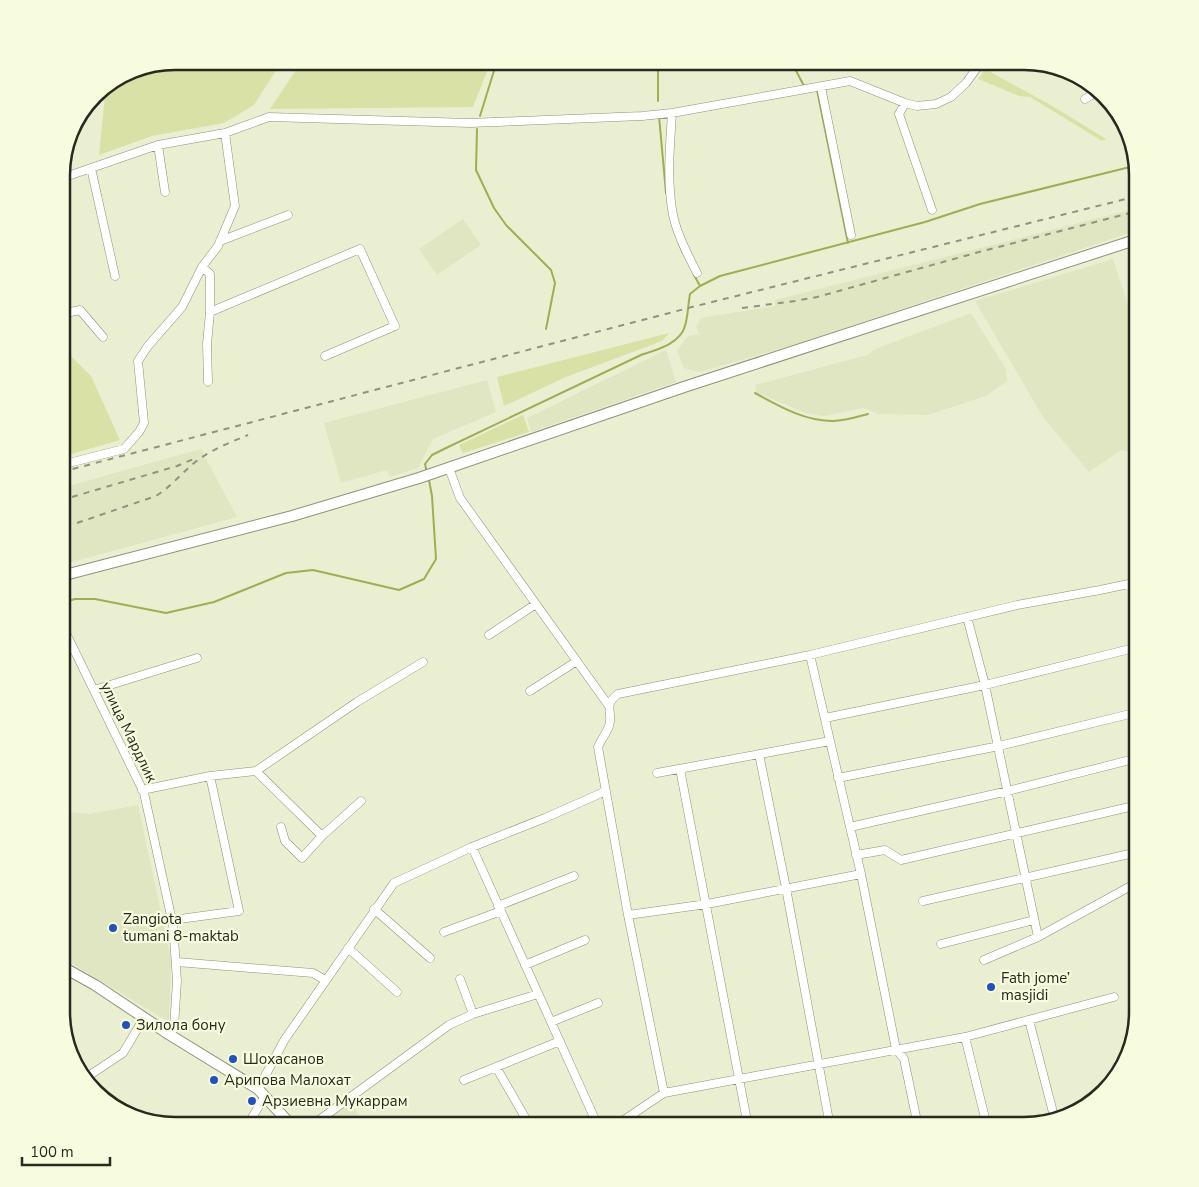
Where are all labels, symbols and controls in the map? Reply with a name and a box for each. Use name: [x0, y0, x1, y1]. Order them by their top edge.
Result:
street label: улица Мардлик: [96, 678, 162, 786]
place label: Zangiota tumani 8-maktab: [123, 909, 239, 946]
marker: Zangiota tumani 8-maktab: [107, 922, 119, 934]
place label: Fath jome’ masjidi: [1001, 968, 1070, 1005]
marker: Fath jome’ masjidi: [985, 981, 997, 993]
place label: Зилола бону: [136, 1015, 226, 1035]
marker: Зилола бону: [120, 1019, 132, 1031]
place label: Шохасанов: [243, 1049, 324, 1069]
marker: Шохасанов: [227, 1053, 239, 1065]
place label: Арипова Малохат: [224, 1070, 351, 1090]
marker: Арипова Малохат: [208, 1074, 220, 1086]
place label: Арзиевна Мукаррам: [262, 1091, 408, 1111]
marker: Арзиевна Мукаррам: [246, 1095, 258, 1107]
scale bar: [22, 1134, 110, 1166]
text: 100 m: [30, 1142, 74, 1162]

